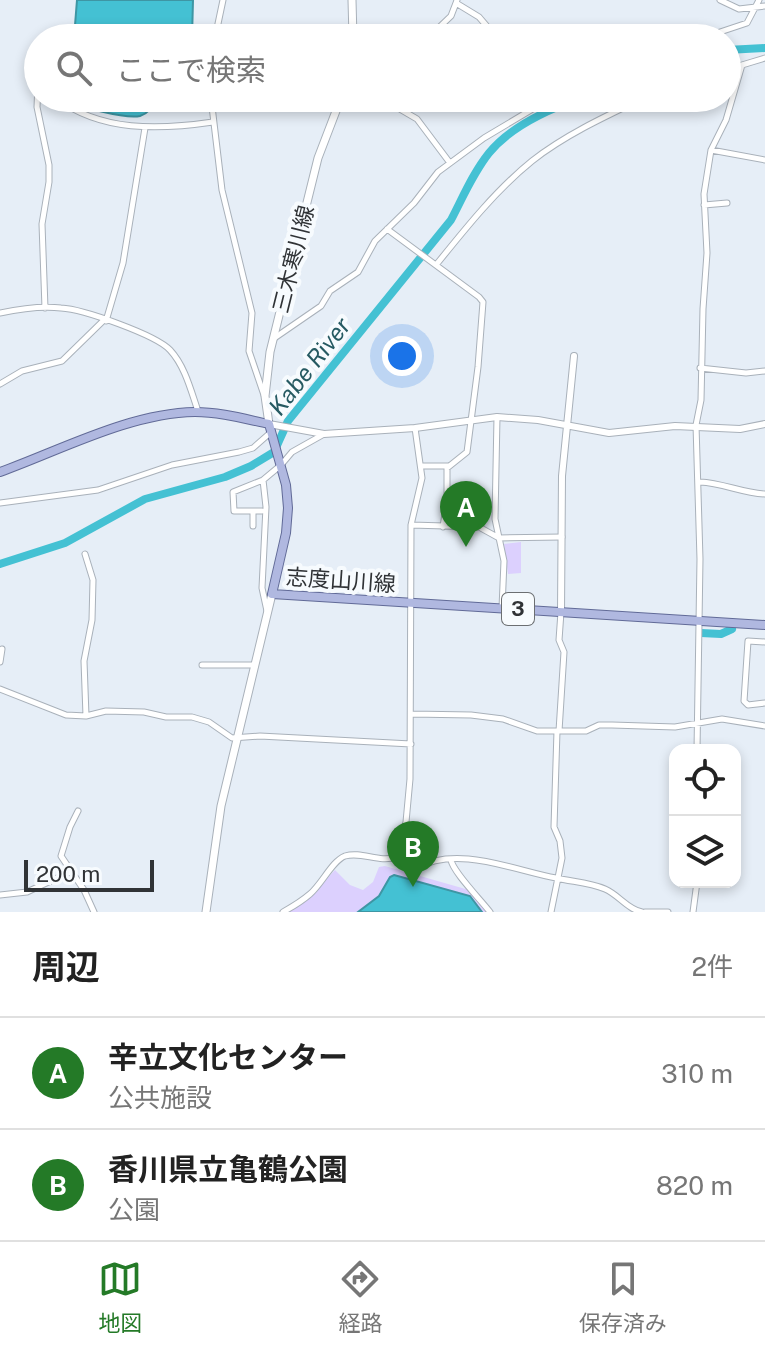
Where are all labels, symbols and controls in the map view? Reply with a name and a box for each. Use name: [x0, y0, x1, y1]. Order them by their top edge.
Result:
search box: [24, 24, 741, 112]
icon: search: [52, 46, 96, 90]
text: ここで検索: [116, 52, 266, 88]
street label: 三木寒川線: [267, 202, 319, 316]
water label: Kabe River: [262, 311, 356, 420]
your location: [382, 336, 422, 376]
pin: A: [440, 481, 492, 547]
street label: 志度山川線: [285, 563, 397, 597]
road number: 3: [502, 593, 534, 625]
map controls: [669, 744, 741, 888]
button: locate: [669, 744, 741, 816]
button: layers: [669, 816, 741, 888]
pin: B: [387, 821, 439, 887]
scale bar: [24, 856, 154, 892]
text: 200 m: [36, 861, 100, 887]
text: 周辺: [32, 947, 100, 987]
text: 2件: [692, 951, 733, 982]
text: 辛立文化センター: [108, 1039, 348, 1075]
text: A: [49, 1058, 67, 1089]
text: 310 m: [661, 1058, 733, 1089]
text: 公共施設: [108, 1082, 212, 1113]
text: 香川県立亀鶴公園: [108, 1151, 348, 1187]
text: B: [49, 1170, 67, 1201]
text: 820 m: [656, 1170, 733, 1201]
text: 公園: [108, 1194, 160, 1225]
tab: 地図: [98, 1257, 142, 1337]
tab: 経路: [338, 1257, 383, 1337]
tab: 保存済み: [579, 1257, 667, 1337]

